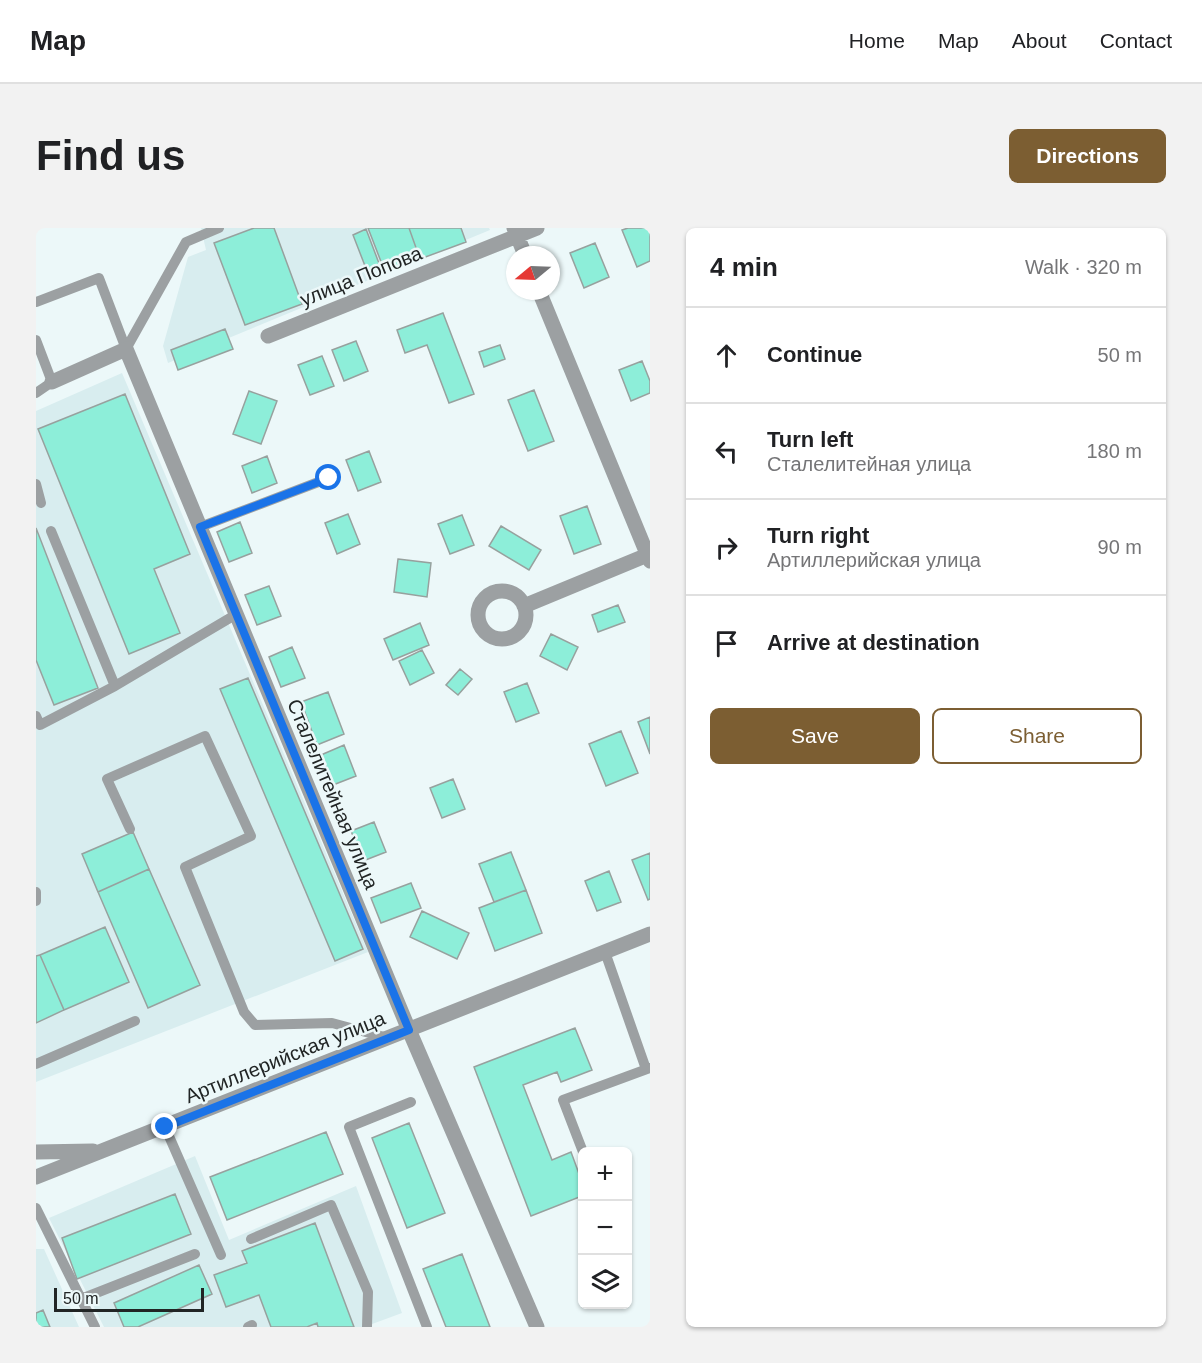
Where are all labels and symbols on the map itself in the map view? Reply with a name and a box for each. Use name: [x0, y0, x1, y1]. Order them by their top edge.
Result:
street label: улица Попова: [297, 241, 426, 310]
north arrow: [506, 246, 560, 300]
route start: [315, 464, 341, 490]
street label: Сталелитейная улица: [283, 696, 383, 893]
street label: Артиллерийская улица: [182, 1006, 389, 1107]
route end: [151, 1113, 177, 1139]
scale bar: [54, 1285, 204, 1312]

